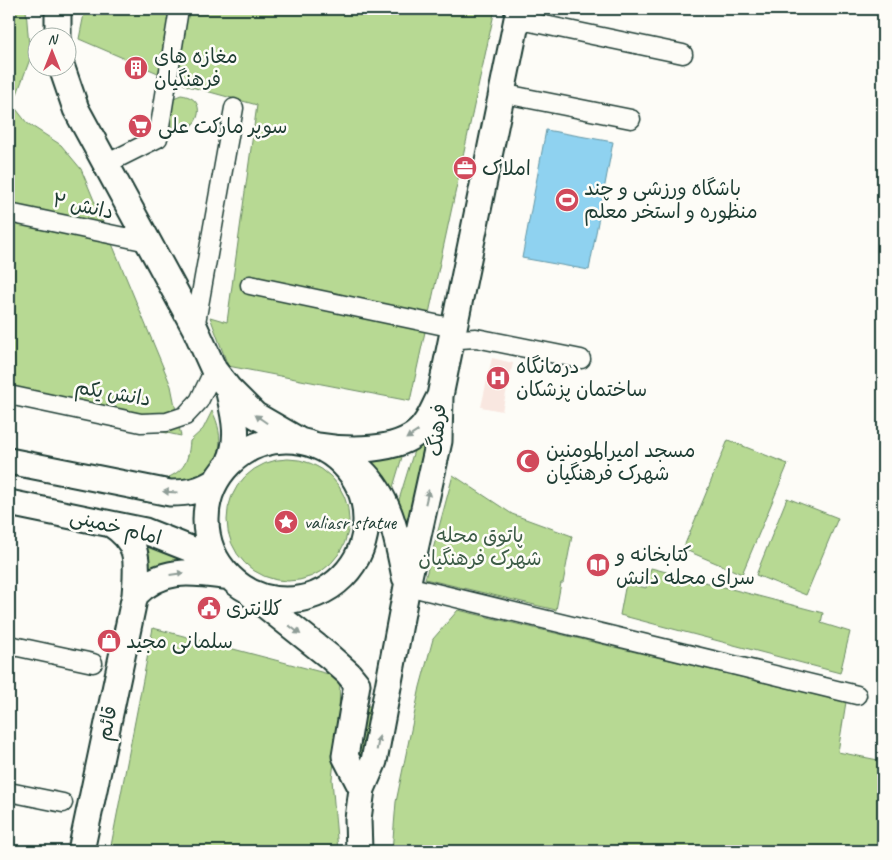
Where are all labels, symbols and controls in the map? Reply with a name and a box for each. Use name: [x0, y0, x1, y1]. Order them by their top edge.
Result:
north arrow: [28, 28, 78, 78]
text: N: [48, 31, 59, 48]
place label: مغازه های فرهنگیان: [154, 44, 238, 92]
building icon: مغازه های فرهنگیان: [123, 55, 149, 81]
supermarket icon: سوپر مارکت علی: [127, 113, 153, 139]
place label: سوپر مارکت علی: [158, 114, 287, 139]
office icon: املاک: [452, 155, 478, 181]
place label: املاک: [482, 156, 531, 181]
place label: باشگاه ورزشی و چند منظوره و استخر معلم: [584, 176, 758, 226]
street label: دانش ۲: [50, 187, 116, 225]
sports icon: باشگاه ورزشی و چند منظوره و استخر معلم: [554, 187, 580, 213]
place label: درمانگاه ساختمان پزشکان: [516, 354, 647, 402]
hospital icon: درمانگاه ساختمان پزشکان: [485, 365, 511, 391]
street label: دانش یکم: [73, 374, 153, 414]
street label: فرهنگ: [422, 402, 452, 458]
one-way arrow: [254, 414, 268, 424]
one-way arrow: [406, 430, 419, 440]
place label: مسجد امیرالمومنین شهرک فرهنگیان: [546, 438, 695, 486]
mosque icon: مسجد امیرالمومنین شهرک فرهنگیان: [515, 448, 541, 474]
one-way arrow: [162, 488, 178, 496]
one-way arrow: [423, 489, 431, 505]
street label: امام خمینی: [67, 504, 164, 552]
place icon: valiasr statue: [273, 509, 299, 535]
place label: valiasr statue: [304, 510, 398, 535]
park label: پاتوق محله شهرک فرهنگیان: [418, 523, 542, 571]
place label: کتابخانه و سرای محله دانش: [614, 542, 755, 590]
library icon: کتابخانه و سرای محله دانش: [585, 552, 611, 578]
one-way arrow: [169, 570, 185, 578]
public building icon: کلانتری: [196, 595, 222, 621]
place label: کلانتری: [226, 596, 282, 621]
one-way arrow: [288, 625, 301, 636]
shop icon: سلمانی مجید: [96, 628, 122, 654]
place label: سلمانی مجید: [126, 629, 233, 654]
street label: قائم: [91, 703, 125, 743]
one-way arrow: [374, 734, 382, 750]

